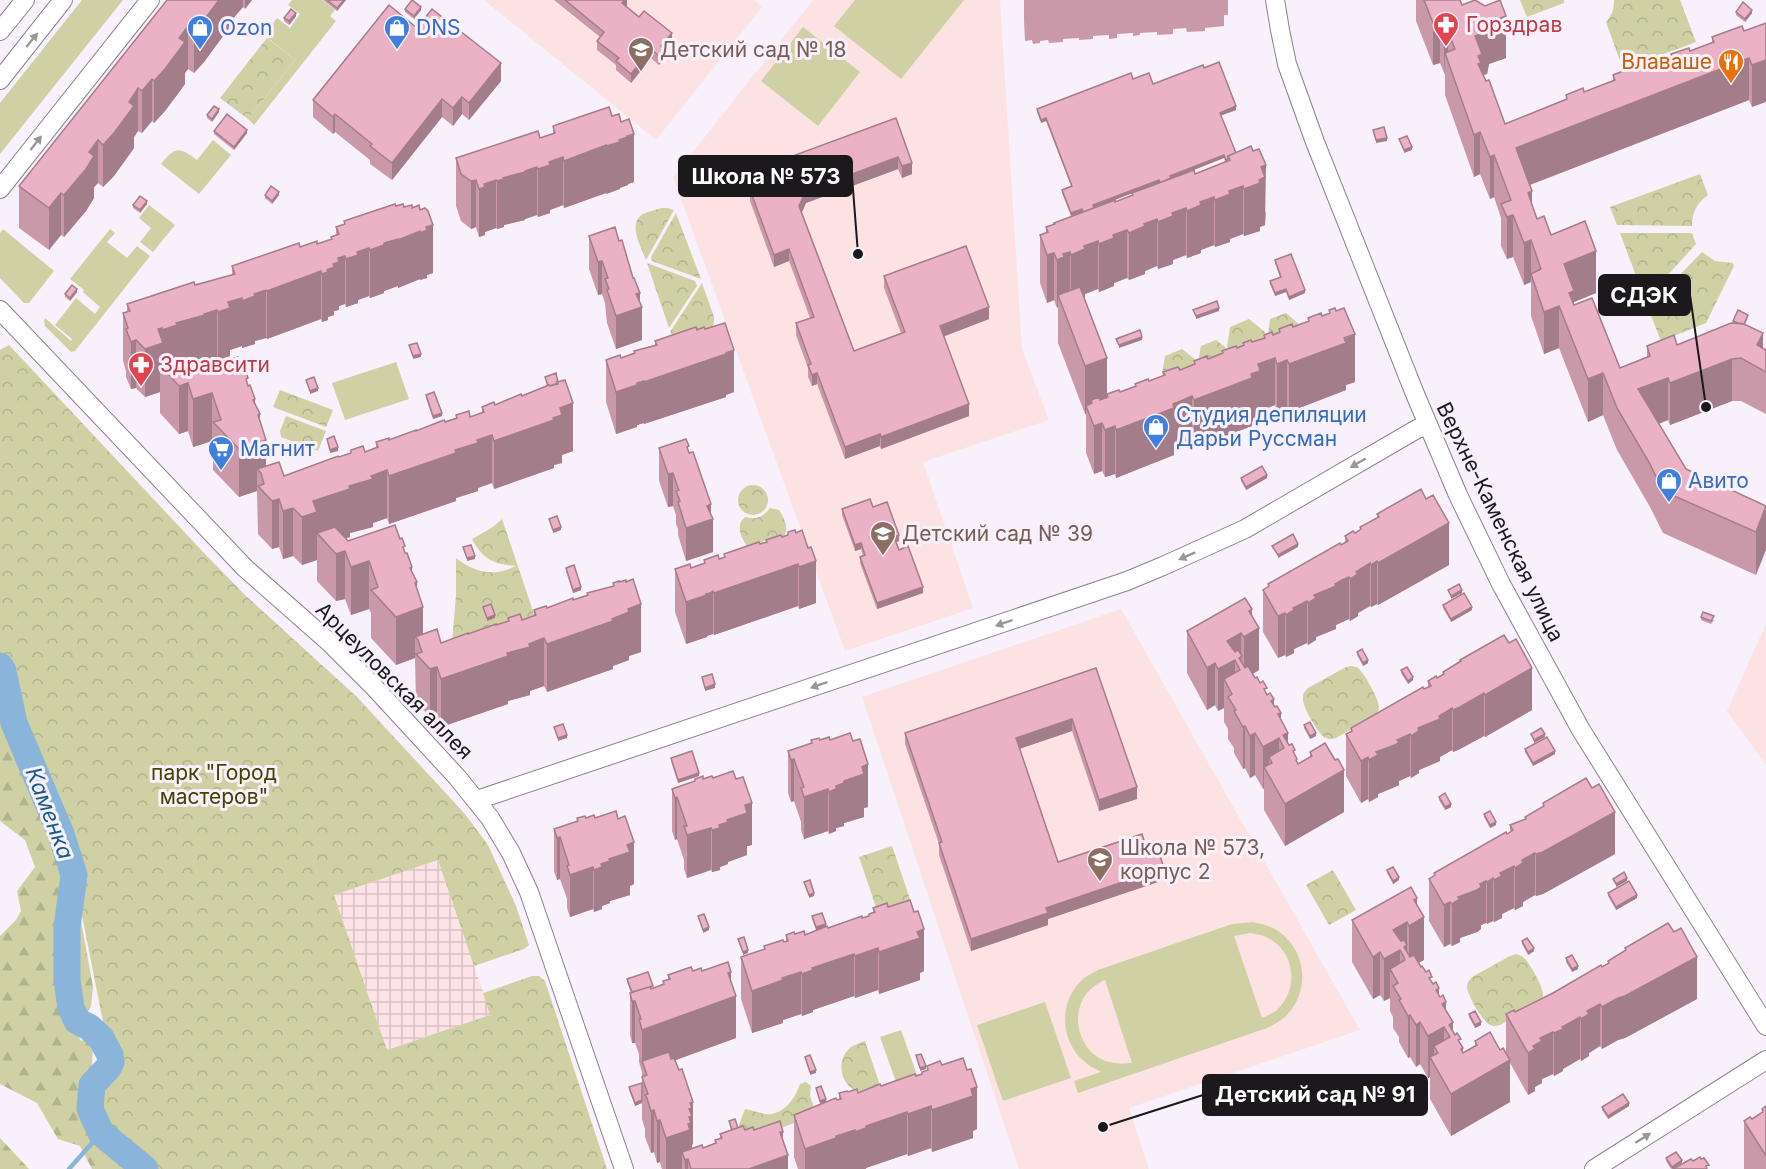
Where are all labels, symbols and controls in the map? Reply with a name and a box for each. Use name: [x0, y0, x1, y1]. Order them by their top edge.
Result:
pharmacy icon: Горздрав: [1431, 10, 1461, 48]
place label: Горздрав: [1466, 12, 1562, 37]
shop icon: Ozon: [185, 13, 215, 51]
shop icon: DNS: [382, 13, 412, 51]
place label: Ozon: [220, 15, 272, 40]
place label: DNS: [416, 15, 460, 40]
one-way arrow: [25, 32, 38, 48]
school or university icon: Детский сад № 18: [626, 35, 656, 73]
place label: Детский сад № 18: [660, 37, 846, 62]
restaurant icon: Влаваше: [1716, 47, 1746, 85]
place label: Влаваше: [1621, 49, 1712, 74]
one-way arrow: [30, 135, 43, 151]
callout: Школа № 573: [679, 156, 852, 196]
text: Школа № 573: [692, 163, 841, 189]
callout: СДЭК: [1599, 275, 1690, 315]
text: СДЭК: [1610, 282, 1678, 308]
pharmacy icon: Здравсити: [126, 350, 156, 388]
place label: Здравсити: [160, 352, 270, 377]
street label: Верхне-Каменская улица: [1432, 398, 1569, 646]
place label: Студия депиляции Дарьи Руссман: [1176, 402, 1367, 451]
shop icon: Студия депиляции Дарьи Руссман: [1141, 412, 1171, 450]
supermarket icon: Магнит: [206, 434, 236, 472]
place label: Магнит: [240, 436, 315, 461]
one-way arrow: [1350, 458, 1366, 469]
shop icon: Авито: [1654, 466, 1684, 504]
place label: Авито: [1688, 468, 1749, 493]
school or university icon: Детский сад № 39: [868, 519, 898, 557]
place label: Детский сад № 39: [902, 521, 1093, 546]
one-way arrow: [1178, 551, 1195, 560]
street label: Арцеуловская аллея: [311, 597, 478, 764]
one-way arrow: [995, 618, 1013, 628]
one-way arrow: [810, 680, 828, 690]
park label: парк "Город мастеров": [151, 760, 277, 809]
water label: Каменка: [21, 763, 79, 863]
place label: Школа № 573, корпус 2: [1120, 835, 1265, 884]
school or university icon: Школа № 573, корпус 2: [1085, 845, 1115, 883]
callout: Детский сад № 91: [1203, 1075, 1427, 1115]
text: Детский сад № 91: [1215, 1081, 1415, 1107]
one-way arrow: [1635, 1132, 1651, 1143]

